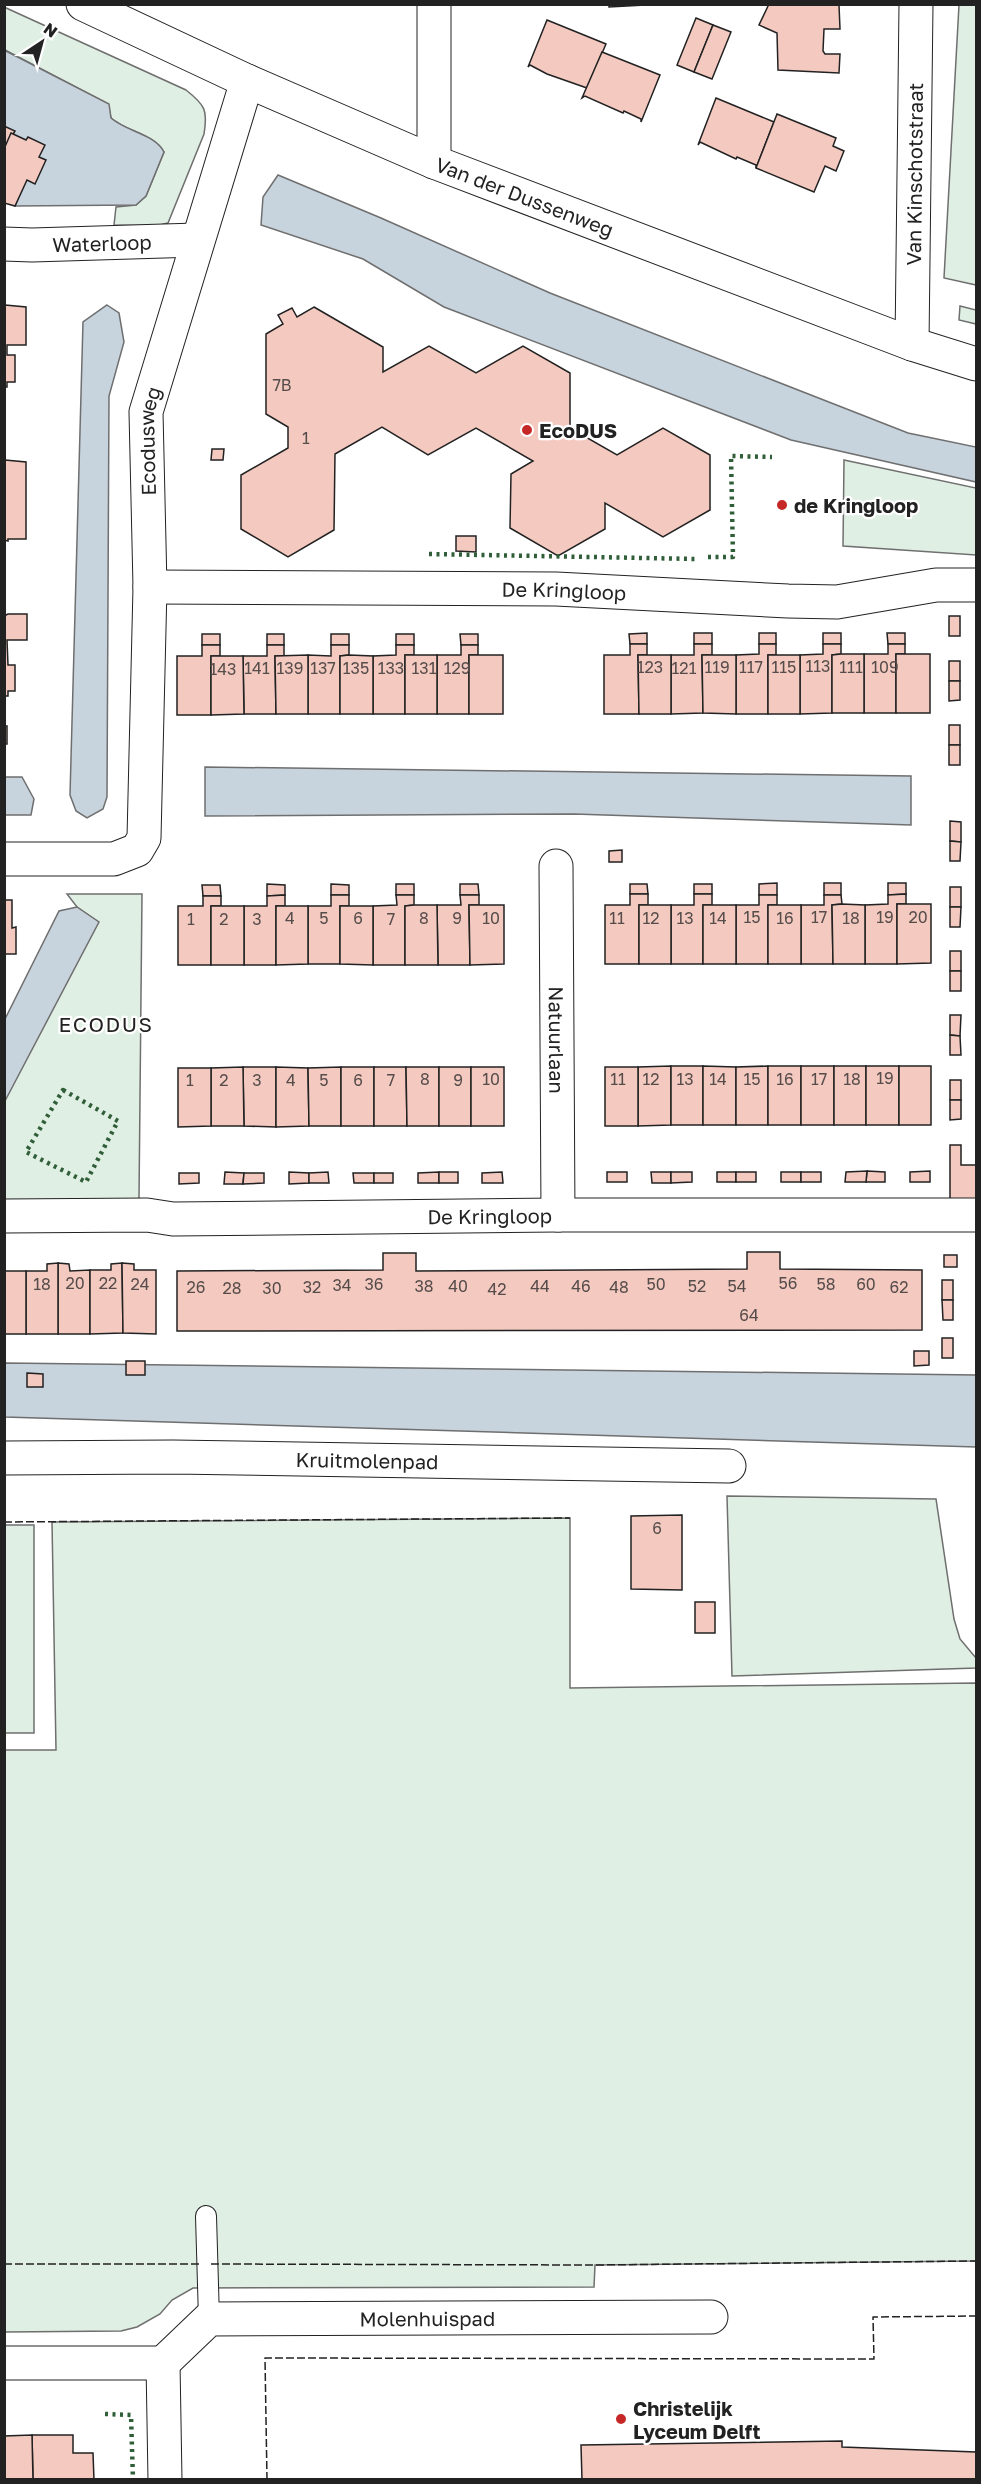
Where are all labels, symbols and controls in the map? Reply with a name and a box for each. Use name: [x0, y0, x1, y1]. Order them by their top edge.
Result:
north arrow: [12, 12, 72, 72]
text: N: [40, 18, 62, 42]
street label: Van Kinschotstraat: [901, 82, 927, 266]
street label: Van der Dussenweg: [432, 152, 617, 241]
street label: Waterloop: [52, 229, 152, 256]
house number: 7B: [272, 375, 292, 395]
street label: Ecodusweg: [134, 383, 165, 496]
place label: EcoDUS: [539, 418, 617, 442]
marker: EcoDUS: [520, 423, 534, 437]
house number: 1: [302, 428, 310, 448]
place label: de Kringloop: [794, 493, 918, 517]
marker: de Kringloop: [775, 498, 789, 512]
street label: De Kringloop: [502, 577, 627, 605]
house number: 113: [806, 656, 830, 676]
house number: 123: [637, 657, 663, 677]
house number: 119: [704, 657, 730, 677]
house number: 117: [739, 657, 763, 677]
house number: 115: [772, 657, 796, 677]
house number: 111: [839, 657, 863, 677]
house number: 109: [871, 657, 899, 677]
house number: 141: [244, 658, 270, 678]
house number: 139: [277, 658, 303, 678]
house number: 137: [310, 658, 336, 678]
house number: 135: [343, 658, 369, 678]
house number: 133: [378, 658, 404, 678]
house number: 131: [412, 658, 437, 678]
house number: 129: [444, 658, 470, 678]
house number: 121: [672, 658, 697, 678]
house number: 143: [210, 659, 236, 679]
house number: 15: [743, 907, 761, 927]
house number: 17: [811, 907, 827, 927]
house number: 19: [876, 907, 894, 927]
house number: 20: [908, 907, 928, 927]
house number: 4: [285, 908, 295, 928]
house number: 5: [319, 908, 329, 928]
house number: 6: [353, 908, 363, 928]
house number: 8: [419, 908, 429, 928]
house number: 9: [452, 908, 462, 928]
house number: 10: [482, 908, 500, 928]
house number: 11: [609, 908, 625, 928]
house number: 12: [642, 908, 660, 928]
house number: 13: [676, 908, 694, 928]
house number: 14: [709, 908, 727, 928]
house number: 16: [776, 908, 794, 928]
house number: 18: [842, 908, 860, 928]
house number: 1: [187, 909, 195, 929]
house number: 2: [219, 909, 229, 929]
house number: 3: [252, 909, 262, 929]
house number: 7: [387, 909, 395, 929]
street label: Natuurlaan: [545, 986, 569, 1094]
district label: ECODUS: [59, 1011, 154, 1037]
house number: 19: [876, 1068, 894, 1088]
house number: 8: [420, 1069, 430, 1089]
house number: 10: [482, 1069, 500, 1089]
house number: 11: [610, 1069, 626, 1089]
house number: 12: [642, 1069, 660, 1089]
house number: 13: [676, 1069, 694, 1089]
house number: 14: [709, 1069, 727, 1089]
house number: 15: [743, 1069, 761, 1089]
house number: 16: [776, 1069, 794, 1089]
house number: 17: [811, 1069, 827, 1089]
house number: 18: [843, 1069, 861, 1089]
house number: 1: [186, 1070, 194, 1090]
house number: 2: [219, 1070, 229, 1090]
house number: 3: [252, 1070, 262, 1090]
house number: 4: [286, 1070, 296, 1090]
house number: 5: [319, 1070, 329, 1090]
house number: 6: [353, 1070, 363, 1090]
house number: 7: [387, 1070, 395, 1090]
house number: 9: [453, 1070, 463, 1090]
street label: De Kringloop: [427, 1203, 552, 1228]
house number: 20: [65, 1273, 85, 1293]
house number: 22: [99, 1273, 117, 1293]
house number: 56: [779, 1273, 797, 1293]
house number: 18: [33, 1274, 51, 1294]
house number: 24: [130, 1274, 150, 1294]
house number: 36: [364, 1274, 384, 1294]
house number: 50: [646, 1274, 666, 1294]
house number: 58: [816, 1274, 836, 1294]
house number: 60: [856, 1274, 876, 1294]
house number: 34: [332, 1275, 352, 1295]
house number: 38: [414, 1276, 434, 1296]
house number: 40: [448, 1276, 468, 1296]
house number: 44: [530, 1276, 550, 1296]
house number: 46: [571, 1276, 591, 1296]
house number: 52: [688, 1276, 706, 1296]
house number: 54: [727, 1276, 747, 1296]
house number: 26: [187, 1277, 205, 1297]
house number: 32: [303, 1277, 321, 1297]
house number: 48: [609, 1277, 629, 1297]
house number: 62: [890, 1277, 908, 1297]
house number: 28: [222, 1278, 242, 1298]
house number: 30: [262, 1278, 282, 1298]
house number: 42: [487, 1279, 507, 1299]
house number: 64: [739, 1305, 759, 1325]
street label: Kruitmolenpad: [295, 1447, 439, 1473]
house number: 6: [652, 1518, 662, 1538]
street label: Molenhuispad: [359, 2306, 495, 2330]
place label: Christelijk Lyceum Delft: [633, 2396, 760, 2443]
marker: Christelijk Lyceum Delft: [614, 2412, 628, 2426]

